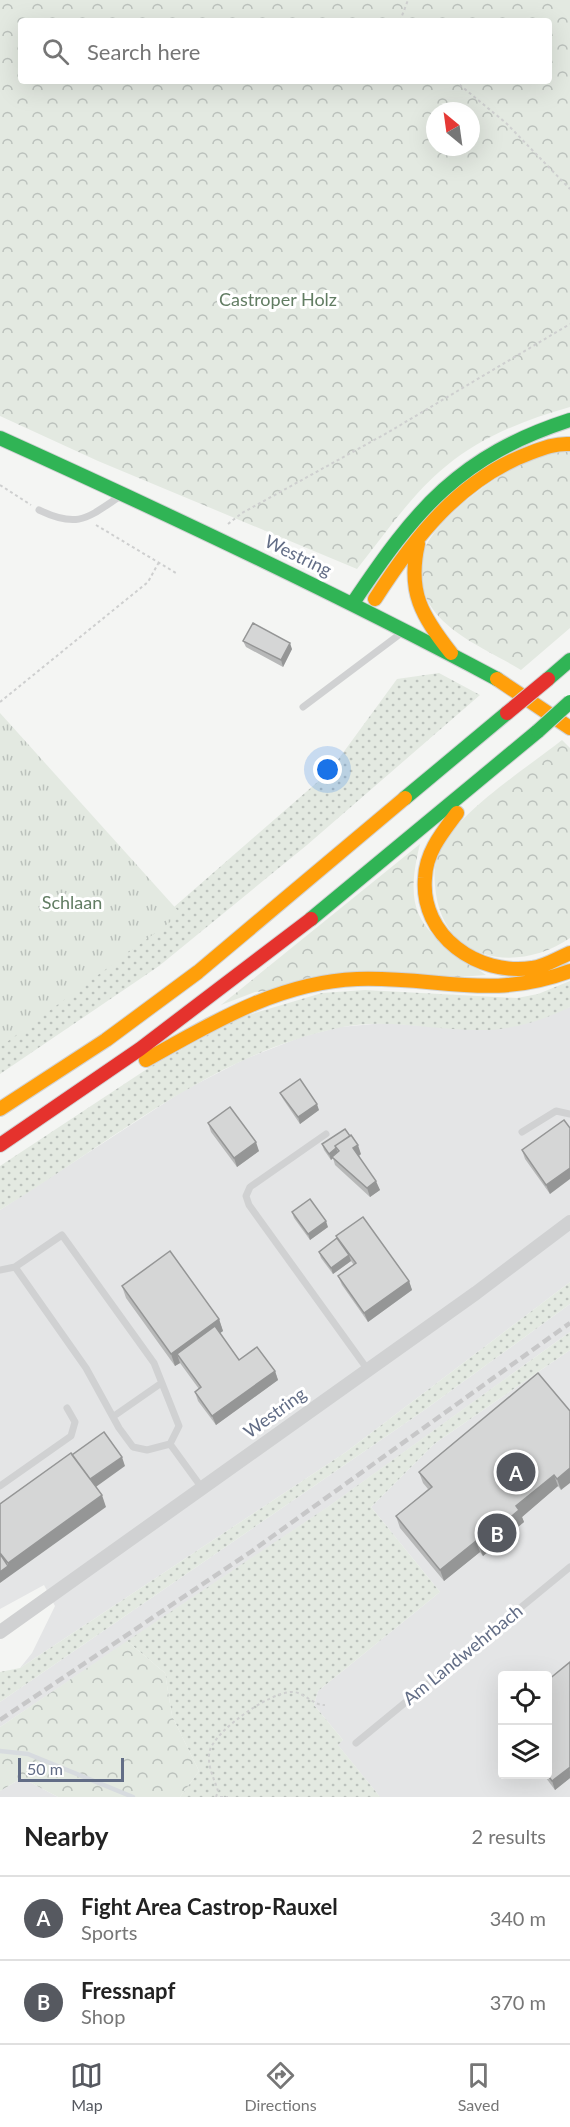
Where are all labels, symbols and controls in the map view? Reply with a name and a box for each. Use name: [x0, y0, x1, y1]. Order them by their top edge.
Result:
search box: [18, 18, 552, 84]
icon: search: [39, 35, 72, 68]
text: Search here: [87, 38, 200, 65]
north arrow: [426, 102, 480, 156]
park label: Castroper Holz: [219, 288, 337, 310]
street label: Westring: [261, 530, 335, 581]
your location: [313, 755, 342, 784]
park label: Schlaan: [42, 891, 102, 913]
street label: Westring: [239, 1382, 310, 1442]
pin: A: [496, 1450, 536, 1494]
pin: B: [478, 1510, 516, 1556]
street label: Am Landwehrbach: [398, 1599, 527, 1709]
map controls: [498, 1671, 552, 1779]
button: locate: [498, 1671, 552, 1725]
button: layers: [498, 1725, 552, 1779]
scale bar: [18, 1755, 124, 1782]
text: 50 m: [27, 1759, 63, 1778]
text: Nearby: [24, 1820, 109, 1852]
text: 2 results: [471, 1824, 546, 1848]
text: Fight Area Castrop-Rauxel: [81, 1893, 338, 1920]
text: A: [37, 1906, 50, 1930]
text: 340 m: [490, 1906, 546, 1930]
text: Sports: [81, 1920, 137, 1944]
text: Fressnapf: [81, 1977, 175, 2004]
text: B: [37, 1990, 50, 2014]
text: 370 m: [490, 1990, 546, 2014]
text: Shop: [81, 2004, 125, 2028]
tab: Map: [70, 2059, 103, 2114]
tab: Directions: [244, 2059, 317, 2114]
tab: Saved: [458, 2059, 499, 2114]

